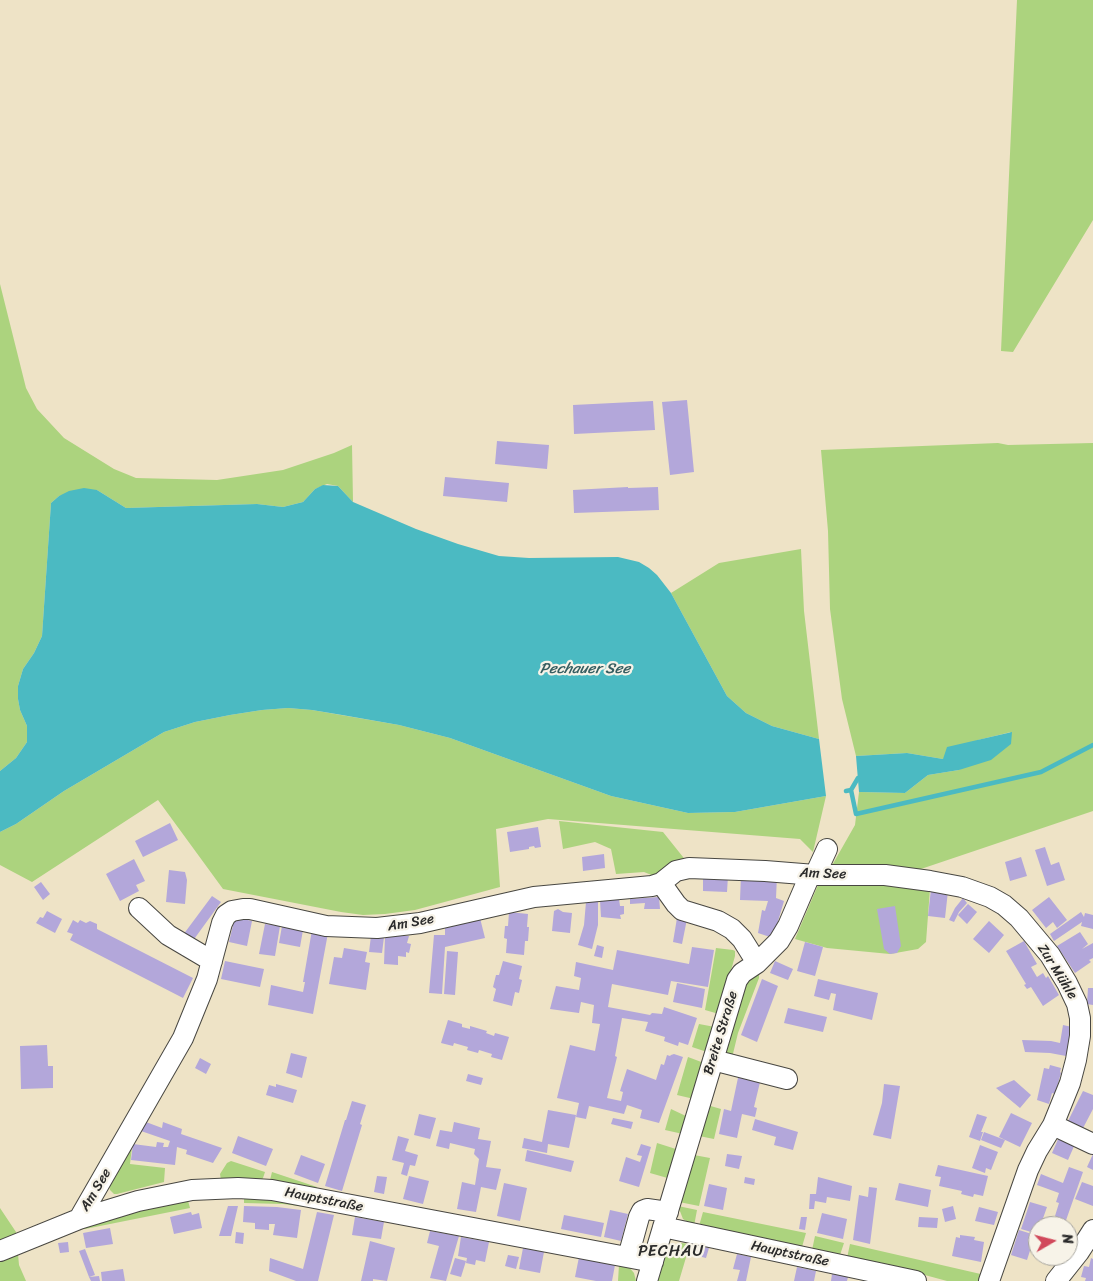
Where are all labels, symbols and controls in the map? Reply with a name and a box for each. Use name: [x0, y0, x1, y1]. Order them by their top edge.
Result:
water label: Pechauer See: [540, 660, 630, 678]
street label: Am See: [799, 865, 847, 883]
street label: Am See: [387, 911, 435, 935]
street label: Zur Mühle: [1033, 941, 1081, 1003]
street label: Breite Straße: [700, 989, 742, 1077]
street label: Am See: [77, 1166, 115, 1214]
street label: Hauptstraße: [283, 1184, 365, 1216]
north arrow: [1028, 1216, 1078, 1266]
text: N: [1054, 1232, 1080, 1246]
street label: Hauptstraße: [749, 1238, 831, 1270]
district label: PECHAU: [637, 1242, 705, 1262]

